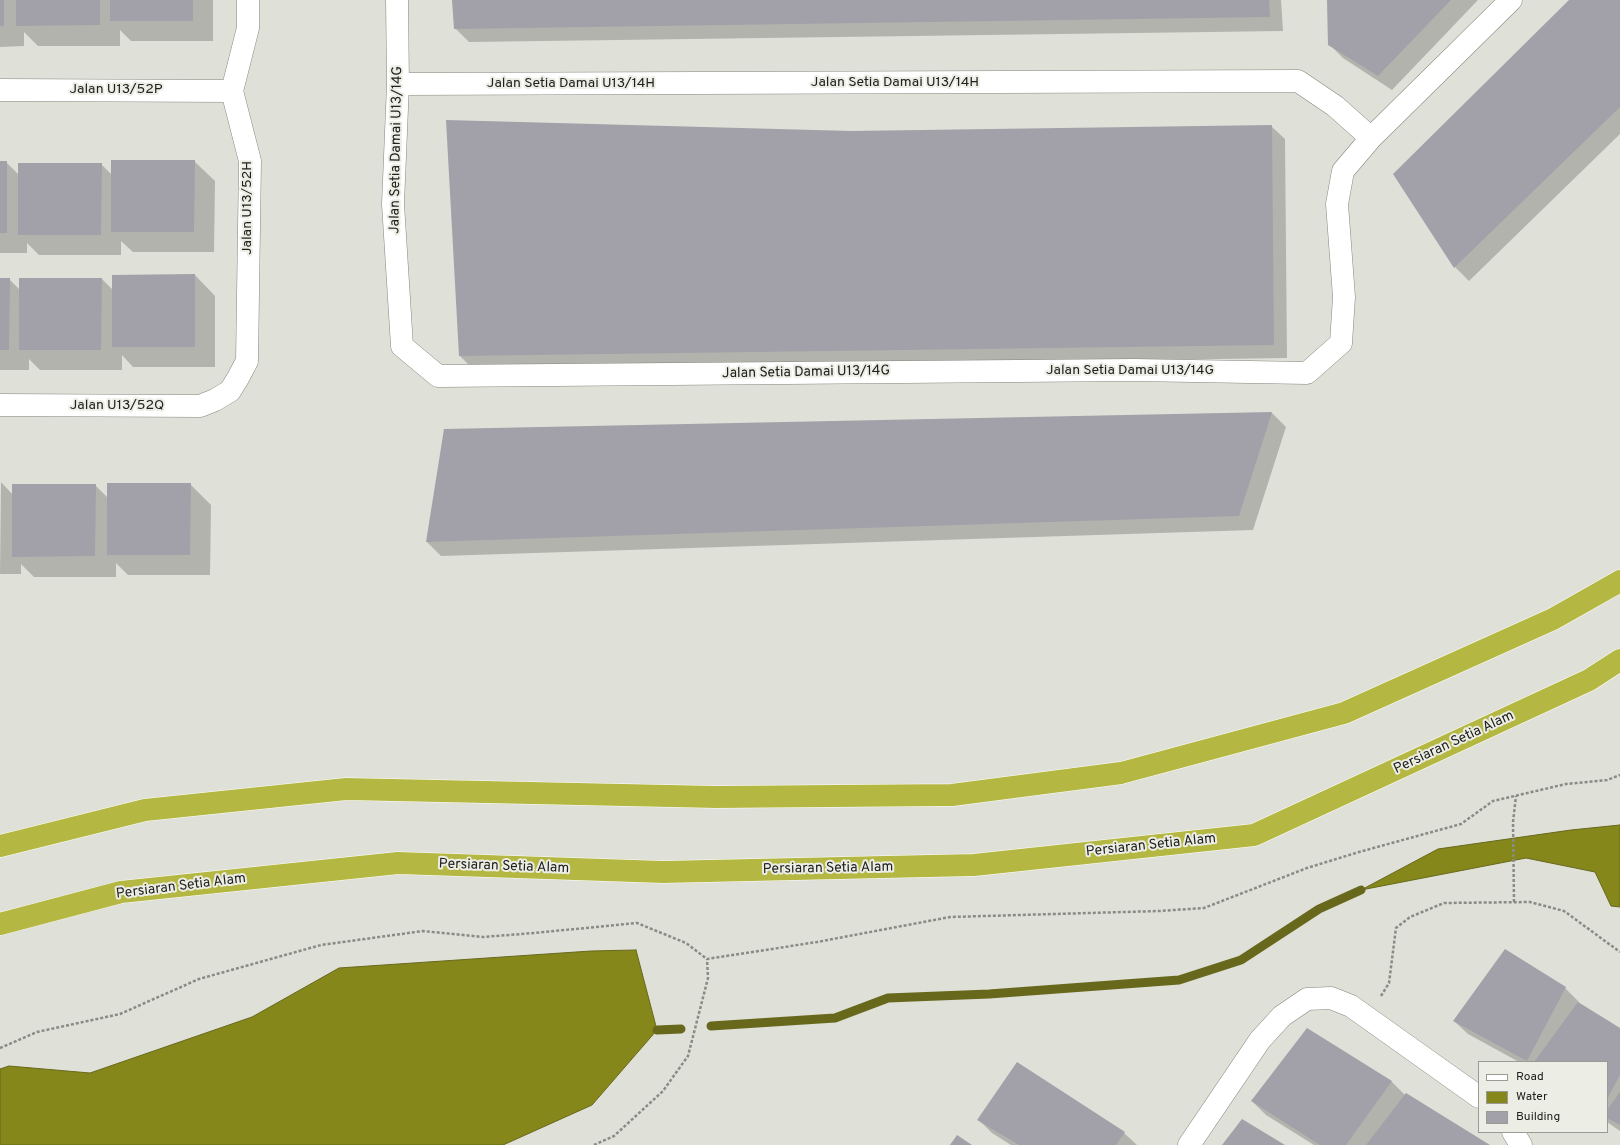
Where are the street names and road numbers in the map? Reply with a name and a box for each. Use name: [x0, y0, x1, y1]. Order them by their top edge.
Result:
street label: Jalan Setia Damai U13/14G: [387, 66, 407, 234]
street label: Jalan Setia Damai U13/14H: [811, 75, 979, 91]
street label: Jalan Setia Damai U13/14H: [487, 76, 655, 92]
street label: Jalan U13/52P: [69, 82, 163, 98]
street label: Jalan U13/52H: [240, 161, 256, 255]
street label: Jalan Setia Damai U13/14G: [722, 363, 890, 383]
street label: Jalan Setia Damai U13/14G: [1046, 363, 1214, 379]
street label: Jalan U13/52Q: [70, 398, 164, 414]
street label: Persiaran Setia Alam: [1391, 708, 1517, 778]
street label: Persiaran Setia Alam: [1085, 831, 1217, 861]
street label: Persiaran Setia Alam: [438, 856, 570, 878]
street label: Persiaran Setia Alam: [763, 859, 893, 879]
street label: Persiaran Setia Alam: [115, 871, 247, 903]

